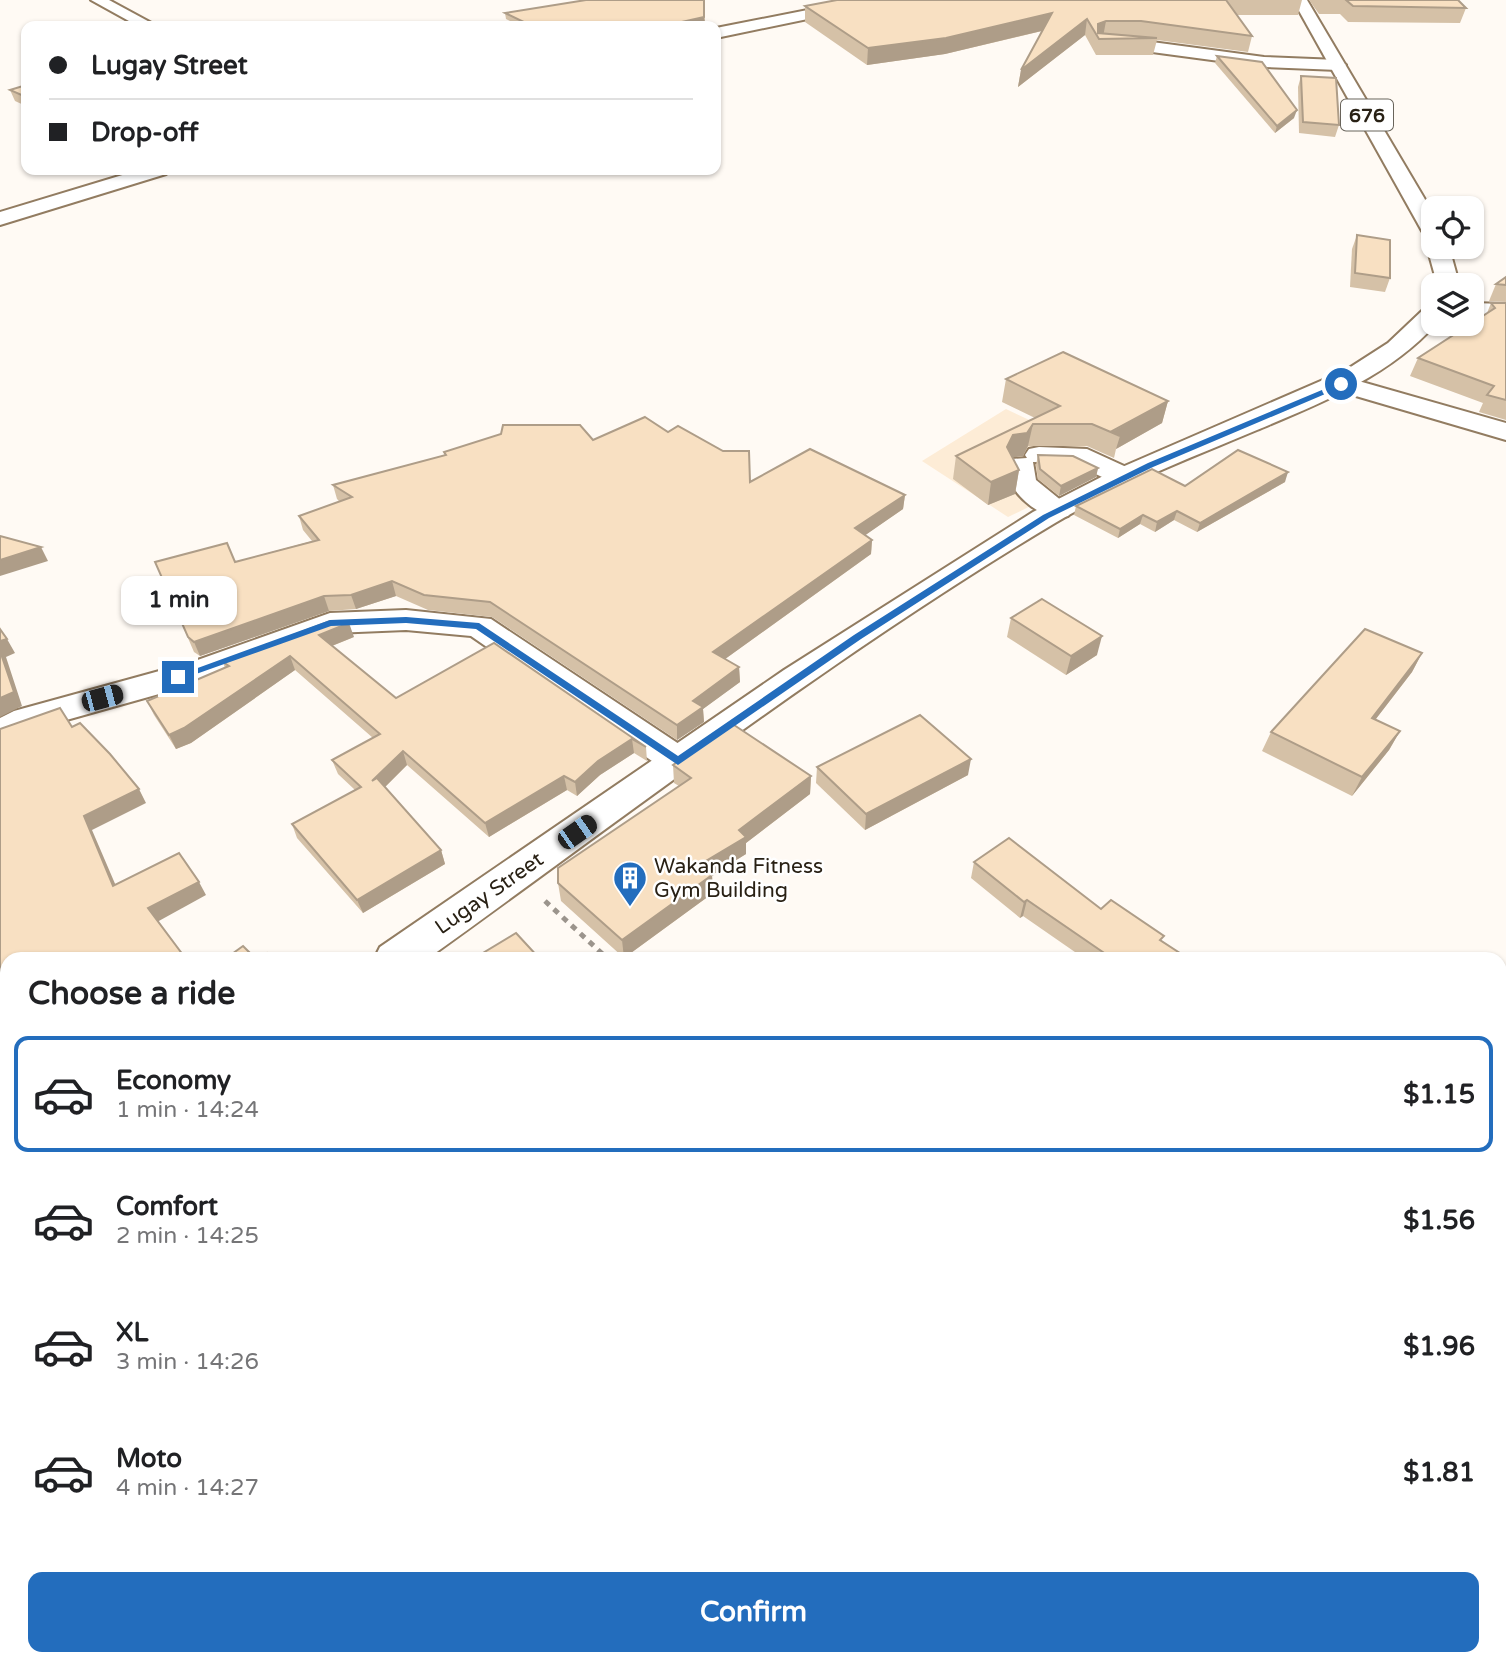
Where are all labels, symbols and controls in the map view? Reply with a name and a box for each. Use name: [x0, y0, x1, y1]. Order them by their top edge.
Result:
text: Lugay Street: [91, 50, 248, 81]
road number: 676: [1341, 99, 1393, 130]
text: Drop-off: [91, 117, 198, 148]
map controls: [1421, 196, 1484, 336]
button: locate: [1421, 196, 1484, 259]
button: layers: [1421, 273, 1484, 336]
route start: [1325, 368, 1357, 400]
callout: 1 min: [120, 576, 236, 624]
text: 1 min: [148, 586, 210, 614]
route end: [162, 661, 194, 693]
car: [79, 682, 126, 714]
car: [554, 811, 601, 853]
street label: Lugay Street: [430, 847, 548, 940]
place label: Wakanda Fitness Gym Building: [654, 854, 823, 903]
building icon: Wakanda Fitness Gym Building: [611, 859, 649, 908]
text: Choose a ride: [28, 975, 235, 1013]
icon: car: [32, 1063, 95, 1126]
text: Economy: [116, 1065, 231, 1096]
text: $1.15: [1403, 1079, 1475, 1110]
text: 1 min · 14:24: [116, 1096, 259, 1124]
icon: car: [32, 1189, 95, 1252]
text: Comfort: [116, 1191, 218, 1222]
text: $1.56: [1403, 1205, 1475, 1236]
text: 2 min · 14:25: [116, 1222, 259, 1250]
icon: car: [32, 1315, 95, 1378]
text: XL: [116, 1317, 148, 1348]
text: $1.96: [1403, 1331, 1475, 1362]
text: 3 min · 14:26: [116, 1348, 259, 1376]
icon: car: [32, 1441, 95, 1504]
text: Moto: [116, 1443, 182, 1474]
text: $1.81: [1403, 1457, 1475, 1488]
text: 4 min · 14:27: [116, 1474, 259, 1502]
button: Confirm: [28, 1572, 1479, 1652]

